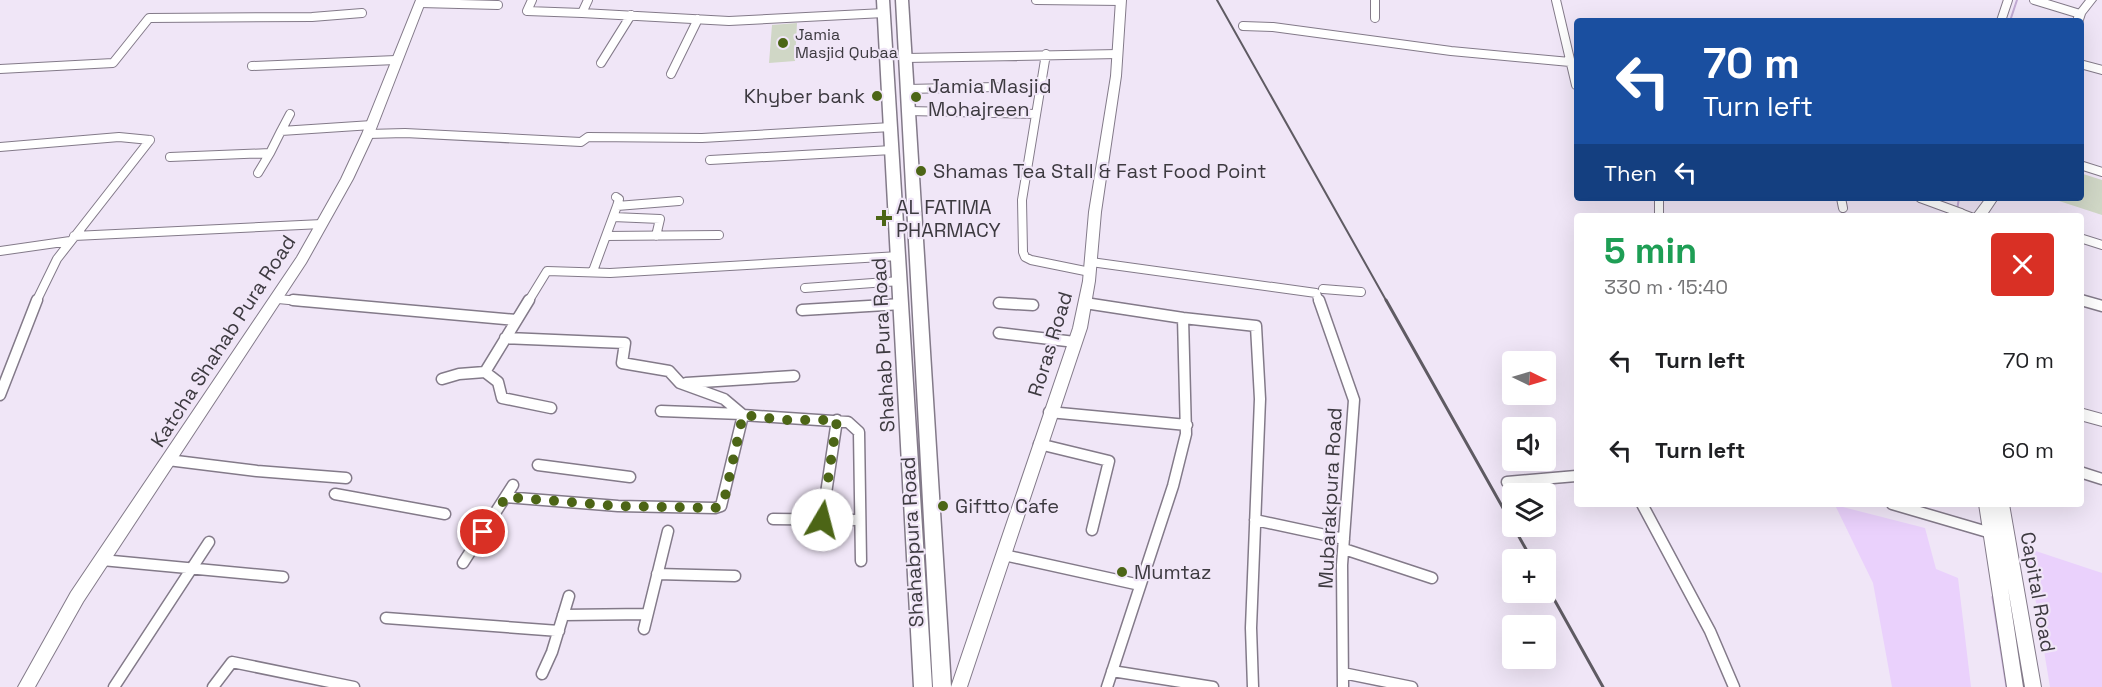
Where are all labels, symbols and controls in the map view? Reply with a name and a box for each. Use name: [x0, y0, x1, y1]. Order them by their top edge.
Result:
place label: Jamia Masjid Qubaa: [795, 24, 898, 63]
marker: Jamia Masjid Qubaa: [776, 36, 790, 50]
text: 70 m: [1703, 37, 1800, 90]
icon: left: [1604, 42, 1682, 120]
place label: Jamia Masjid Mohajreen: [928, 73, 1052, 122]
place label: Khyber bank: [744, 83, 865, 109]
marker: Khyber bank: [870, 89, 884, 103]
text: Turn left: [1703, 89, 1813, 124]
marker: Jamia Masjid Mohajreen: [909, 90, 923, 104]
icon: left: [1669, 156, 1702, 189]
place label: Shamas Tea Stall & Fast Food Point: [933, 158, 1266, 184]
text: Then: [1604, 159, 1657, 187]
marker: Shamas Tea Stall & Fast Food Point: [914, 164, 928, 178]
place label: AL FATIMA PHARMACY: [896, 194, 1001, 243]
marker: AL FATIMA PHARMACY: [877, 211, 891, 225]
text: 5 min: [1604, 228, 1697, 274]
street label: Katcha Shahab Pura Road: [145, 230, 301, 452]
button: close: [1991, 233, 2054, 296]
street label: Shahab Pura Road: [865, 257, 901, 433]
text: 330 m · 15:40: [1604, 274, 1728, 300]
street label: Roras Road: [1022, 288, 1078, 400]
icon: left: [1604, 344, 1637, 377]
text: Turn left: [1655, 346, 1745, 374]
text: 70 m: [2003, 346, 2054, 374]
north arrow: [1502, 351, 1556, 405]
map controls: [1502, 351, 1556, 669]
street label: Mubarakpura Road: [1312, 407, 1348, 589]
button: sound: [1502, 417, 1556, 471]
icon: left: [1604, 434, 1637, 467]
text: Turn left: [1655, 436, 1745, 464]
text: 60 m: [2002, 436, 2054, 464]
street label: Shahabpura Road: [895, 456, 929, 628]
button: layers: [1502, 483, 1556, 537]
position arrow: [790, 488, 854, 552]
place label: Giftto Cafe: [955, 493, 1059, 519]
marker: Giftto Cafe: [936, 499, 950, 513]
pin: [457, 506, 508, 557]
icon: arrive: [466, 515, 499, 548]
street label: Capital Road: [2015, 530, 2061, 654]
button: +: [1502, 549, 1556, 603]
place label: Mumtaz: [1134, 559, 1212, 585]
marker: Mumtaz: [1115, 565, 1129, 579]
button: −: [1502, 615, 1556, 669]

